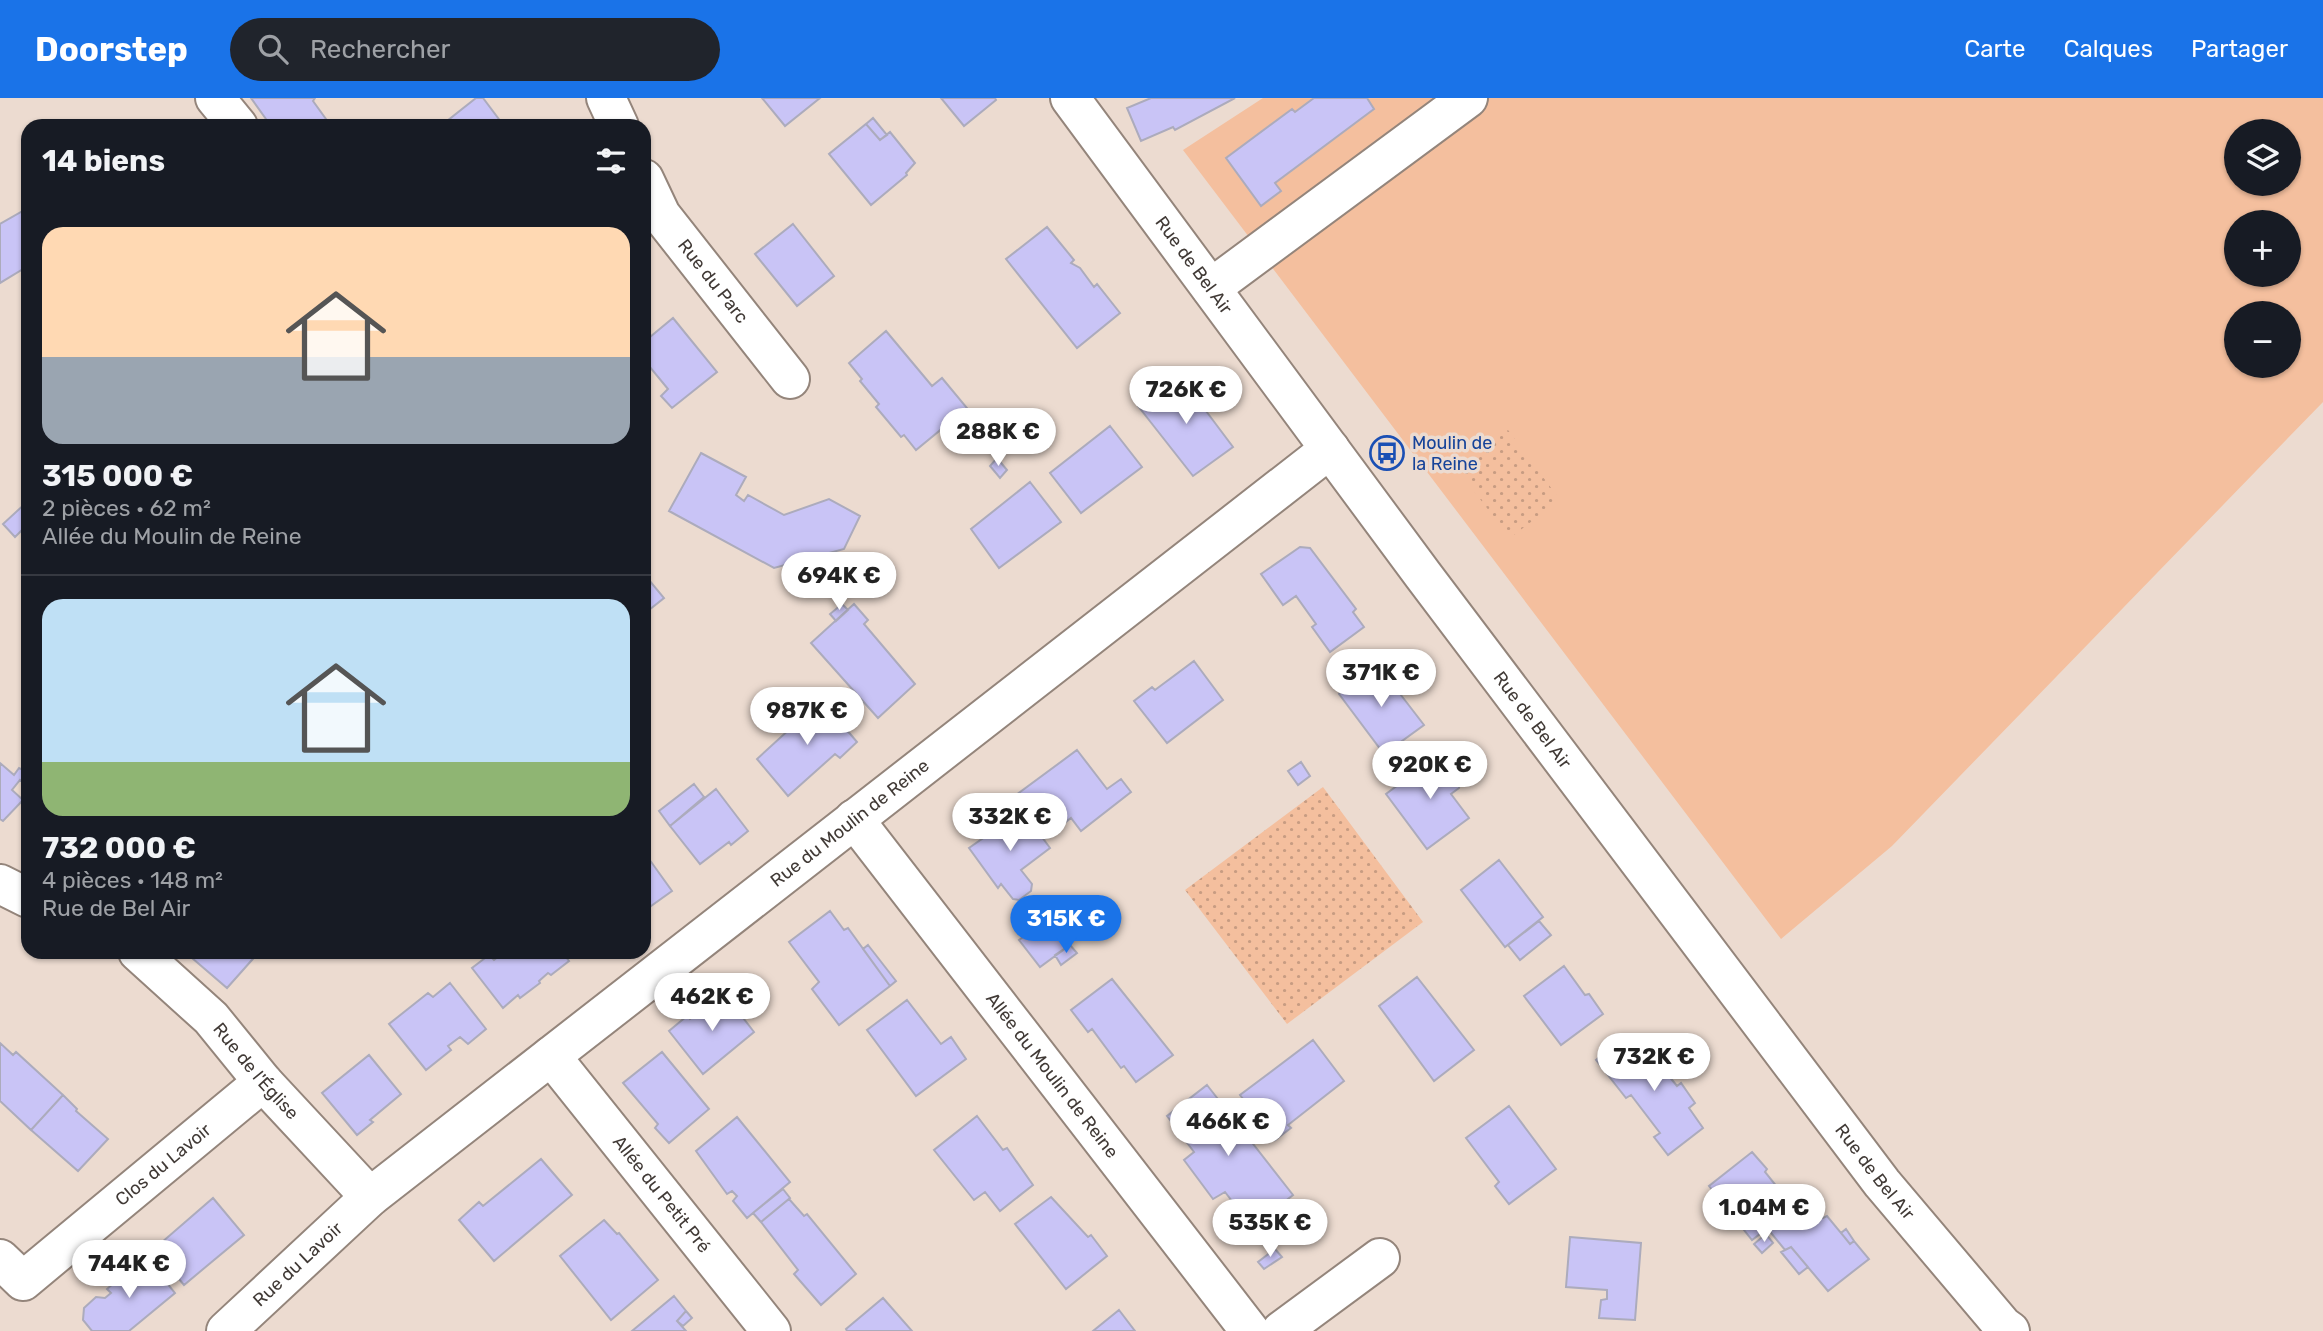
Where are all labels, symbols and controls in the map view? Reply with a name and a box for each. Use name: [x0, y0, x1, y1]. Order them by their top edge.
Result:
search box: [230, 18, 720, 81]
text: Doorstep: [35, 30, 188, 69]
icon: search: [254, 30, 292, 68]
text: Rechercher: [310, 34, 450, 65]
text: Carte: [1964, 35, 2025, 63]
text: Calques: [2063, 35, 2153, 63]
text: Partager: [2191, 35, 2288, 63]
map controls: [2224, 119, 2301, 378]
button: layers: [2224, 119, 2301, 196]
icon: filters: [592, 142, 630, 180]
text: 14 biens: [42, 143, 165, 179]
button: +: [2224, 210, 2301, 287]
street label: Rue de Bel Air: [1150, 212, 1237, 319]
street label: Rue du Parc: [673, 235, 753, 328]
icon: home: [273, 273, 399, 399]
button: −: [2224, 301, 2301, 378]
pin: 726K €: [1129, 366, 1243, 426]
text: 726K €: [1145, 375, 1227, 403]
pin: 288K €: [941, 408, 1055, 468]
text: 288K €: [956, 417, 1040, 445]
place label: Moulin de la Reine: [1412, 432, 1492, 475]
bus stop icon: Moulin de la Reine: [1368, 434, 1406, 472]
text: 315 000 €: [42, 458, 193, 494]
text: 2 pièces · 62 m²: [42, 494, 211, 522]
text: Allée du Moulin de Reine: [42, 522, 302, 550]
pin: 694K €: [782, 552, 896, 612]
text: 694K €: [797, 561, 881, 589]
icon: home: [273, 645, 399, 771]
pin: 371K €: [1324, 650, 1438, 709]
text: 371K €: [1342, 658, 1420, 686]
street label: Rue de Bel Air: [1489, 667, 1576, 773]
pin: 987K €: [750, 688, 864, 747]
text: 987K €: [766, 696, 848, 724]
pin: 920K €: [1373, 742, 1487, 801]
text: 920K €: [1388, 750, 1472, 778]
street label: Rue du Moulin de Reine: [766, 754, 934, 892]
pin: 332K €: [953, 794, 1067, 853]
text: 332K €: [968, 802, 1052, 830]
text: 732 000 €: [42, 830, 196, 866]
text: 4 pièces · 148 m²: [42, 866, 223, 894]
text: Rue de Bel Air: [42, 894, 190, 922]
pin: 315K €: [1009, 896, 1123, 955]
text: 315K €: [1026, 904, 1106, 932]
pin: 462K €: [655, 974, 769, 1033]
text: 462K €: [670, 982, 754, 1010]
street label: Allée du Moulin de Reine: [981, 988, 1123, 1162]
street label: Rue de l'Église: [208, 1018, 303, 1124]
pin: 732K €: [1597, 1034, 1711, 1093]
text: 732K €: [1613, 1042, 1695, 1070]
pin: 466K €: [1171, 1098, 1285, 1158]
text: 466K €: [1186, 1107, 1270, 1135]
street label: Clos du Lavoir: [111, 1119, 216, 1211]
street label: Rue de Bel Air: [1830, 1119, 1919, 1224]
street label: Allée du Petit Pré: [608, 1131, 715, 1257]
pin: 1.04M €: [1699, 1184, 1829, 1244]
text: 1.04M €: [1718, 1193, 1810, 1221]
pin: 535K €: [1213, 1200, 1327, 1259]
text: 535K €: [1229, 1208, 1311, 1236]
street label: Rue du Lavoir: [248, 1217, 347, 1311]
pin: 744K €: [72, 1240, 186, 1300]
text: 744K €: [88, 1249, 170, 1277]

